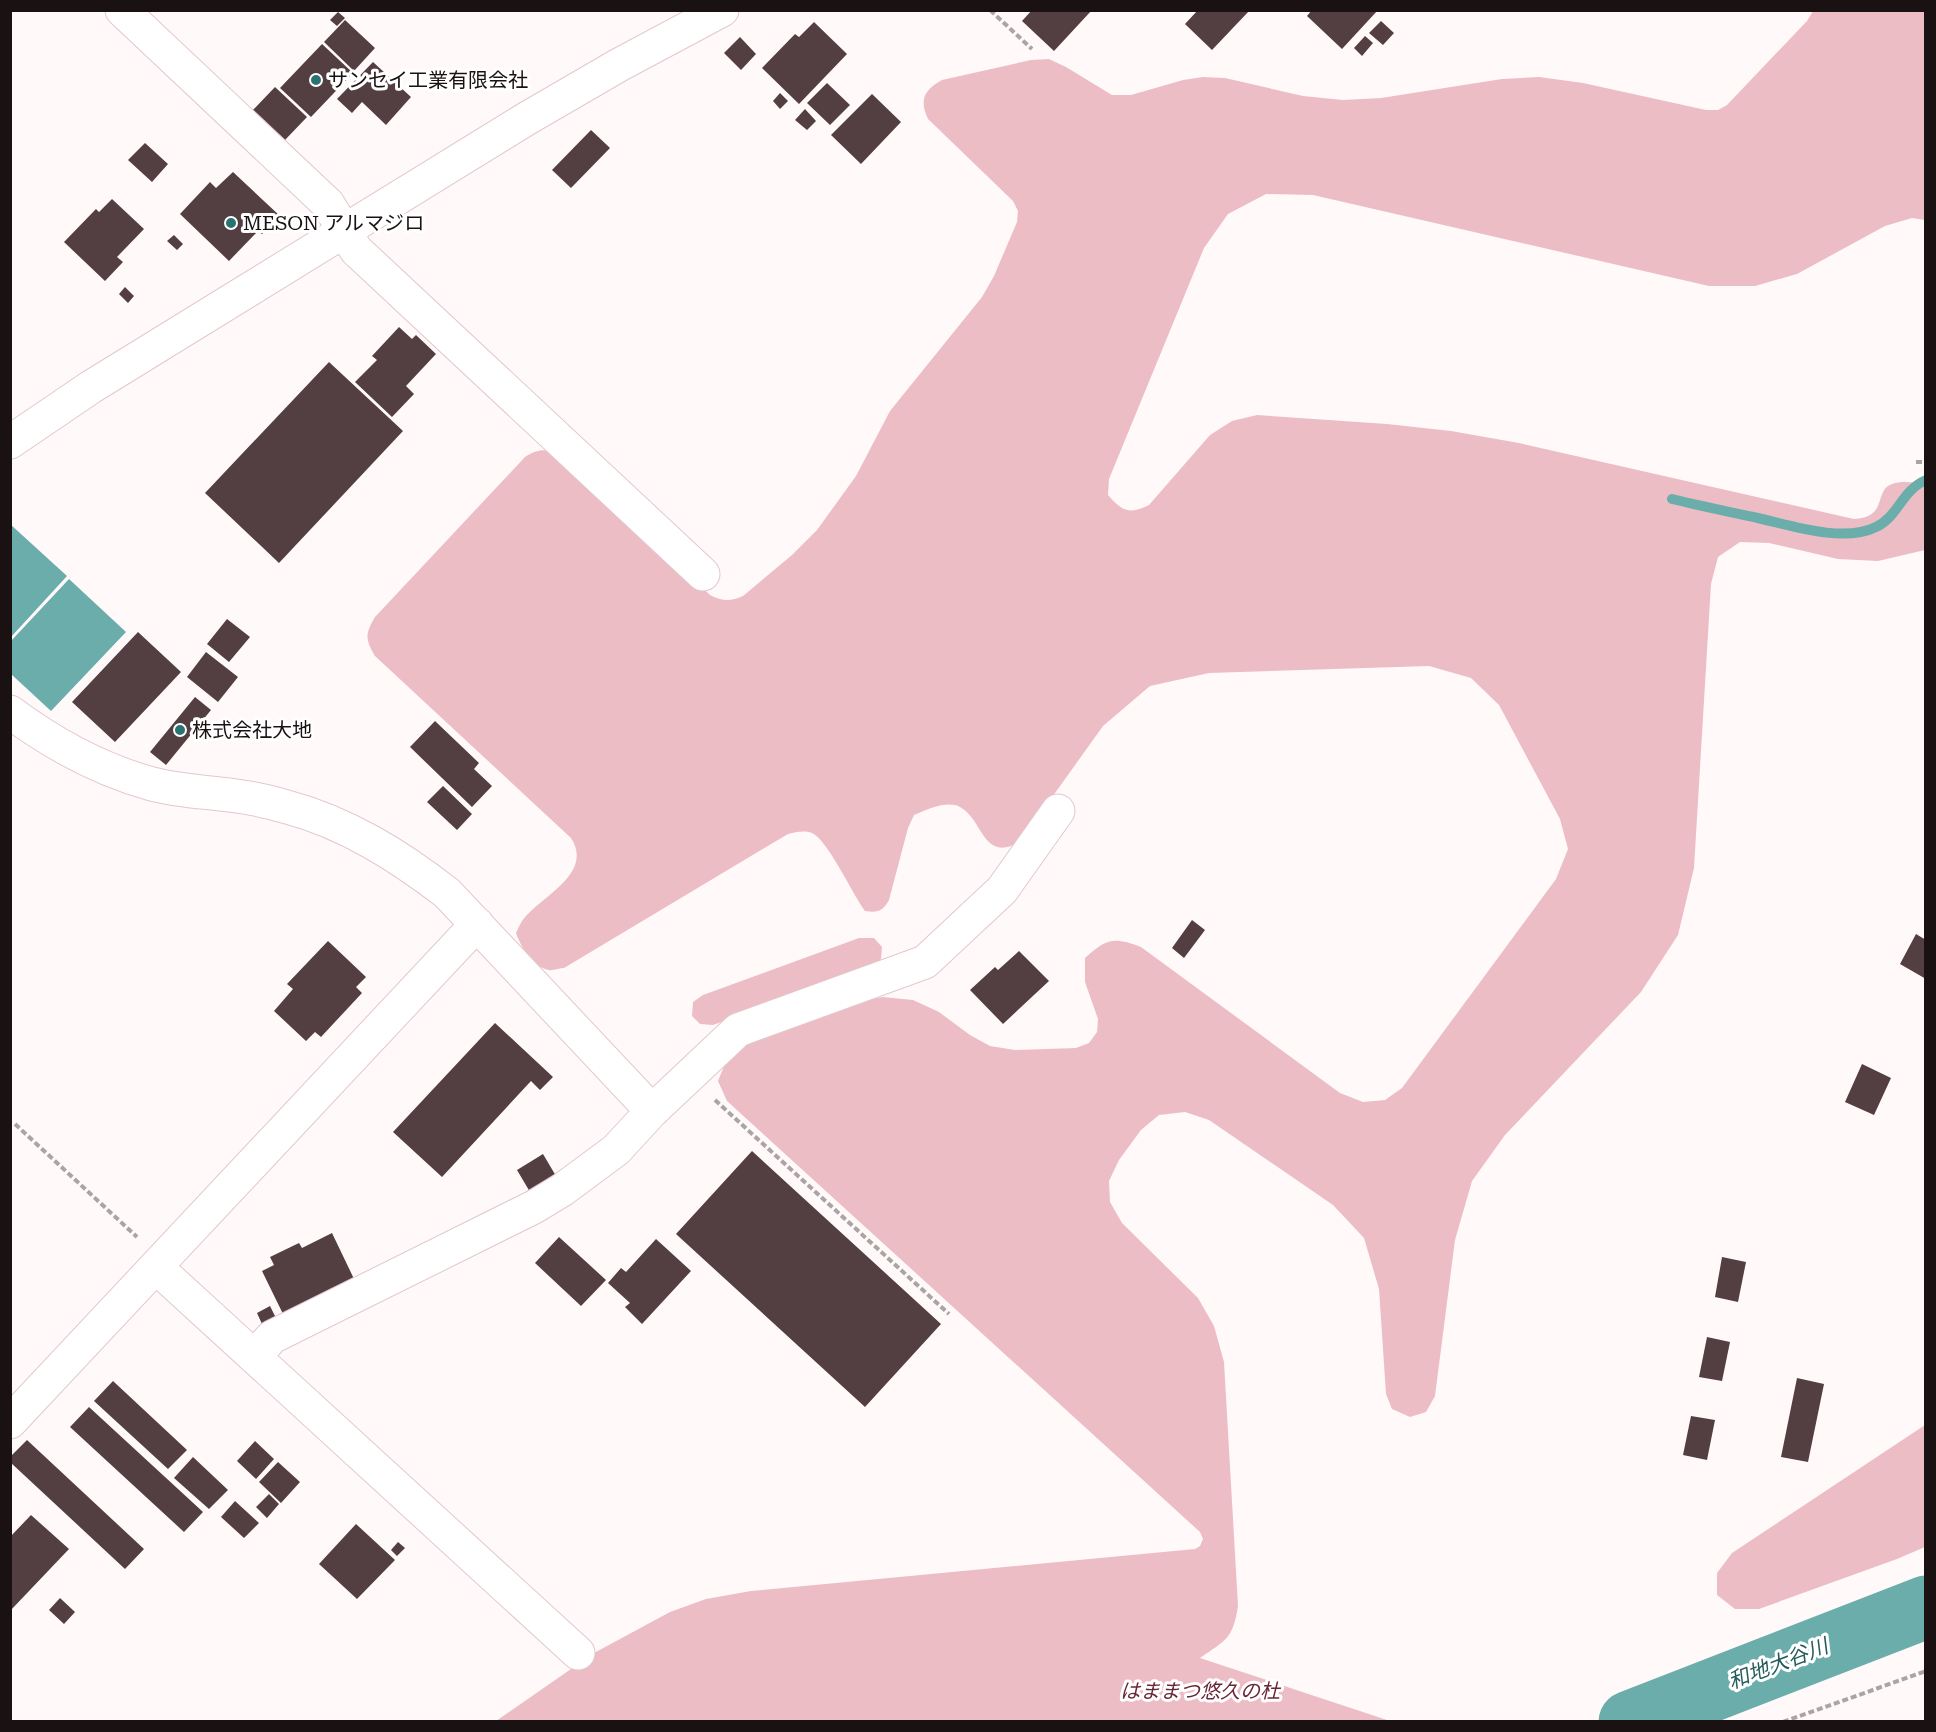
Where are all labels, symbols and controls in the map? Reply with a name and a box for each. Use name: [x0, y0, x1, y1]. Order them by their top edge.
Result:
place label: サンセイ工業有限会社: [328, 68, 528, 92]
marker: サンセイ工業有限会社: [309, 73, 323, 87]
place label: MESON アルマジロ: [243, 211, 424, 235]
marker: MESON アルマジロ: [224, 216, 238, 230]
place label: 株式会社大地: [192, 718, 312, 742]
marker: 株式会社大地: [173, 723, 187, 737]
water label: 和地大谷川: [1725, 1633, 1833, 1694]
park label: はままつ悠久の杜: [1120, 1679, 1282, 1703]

